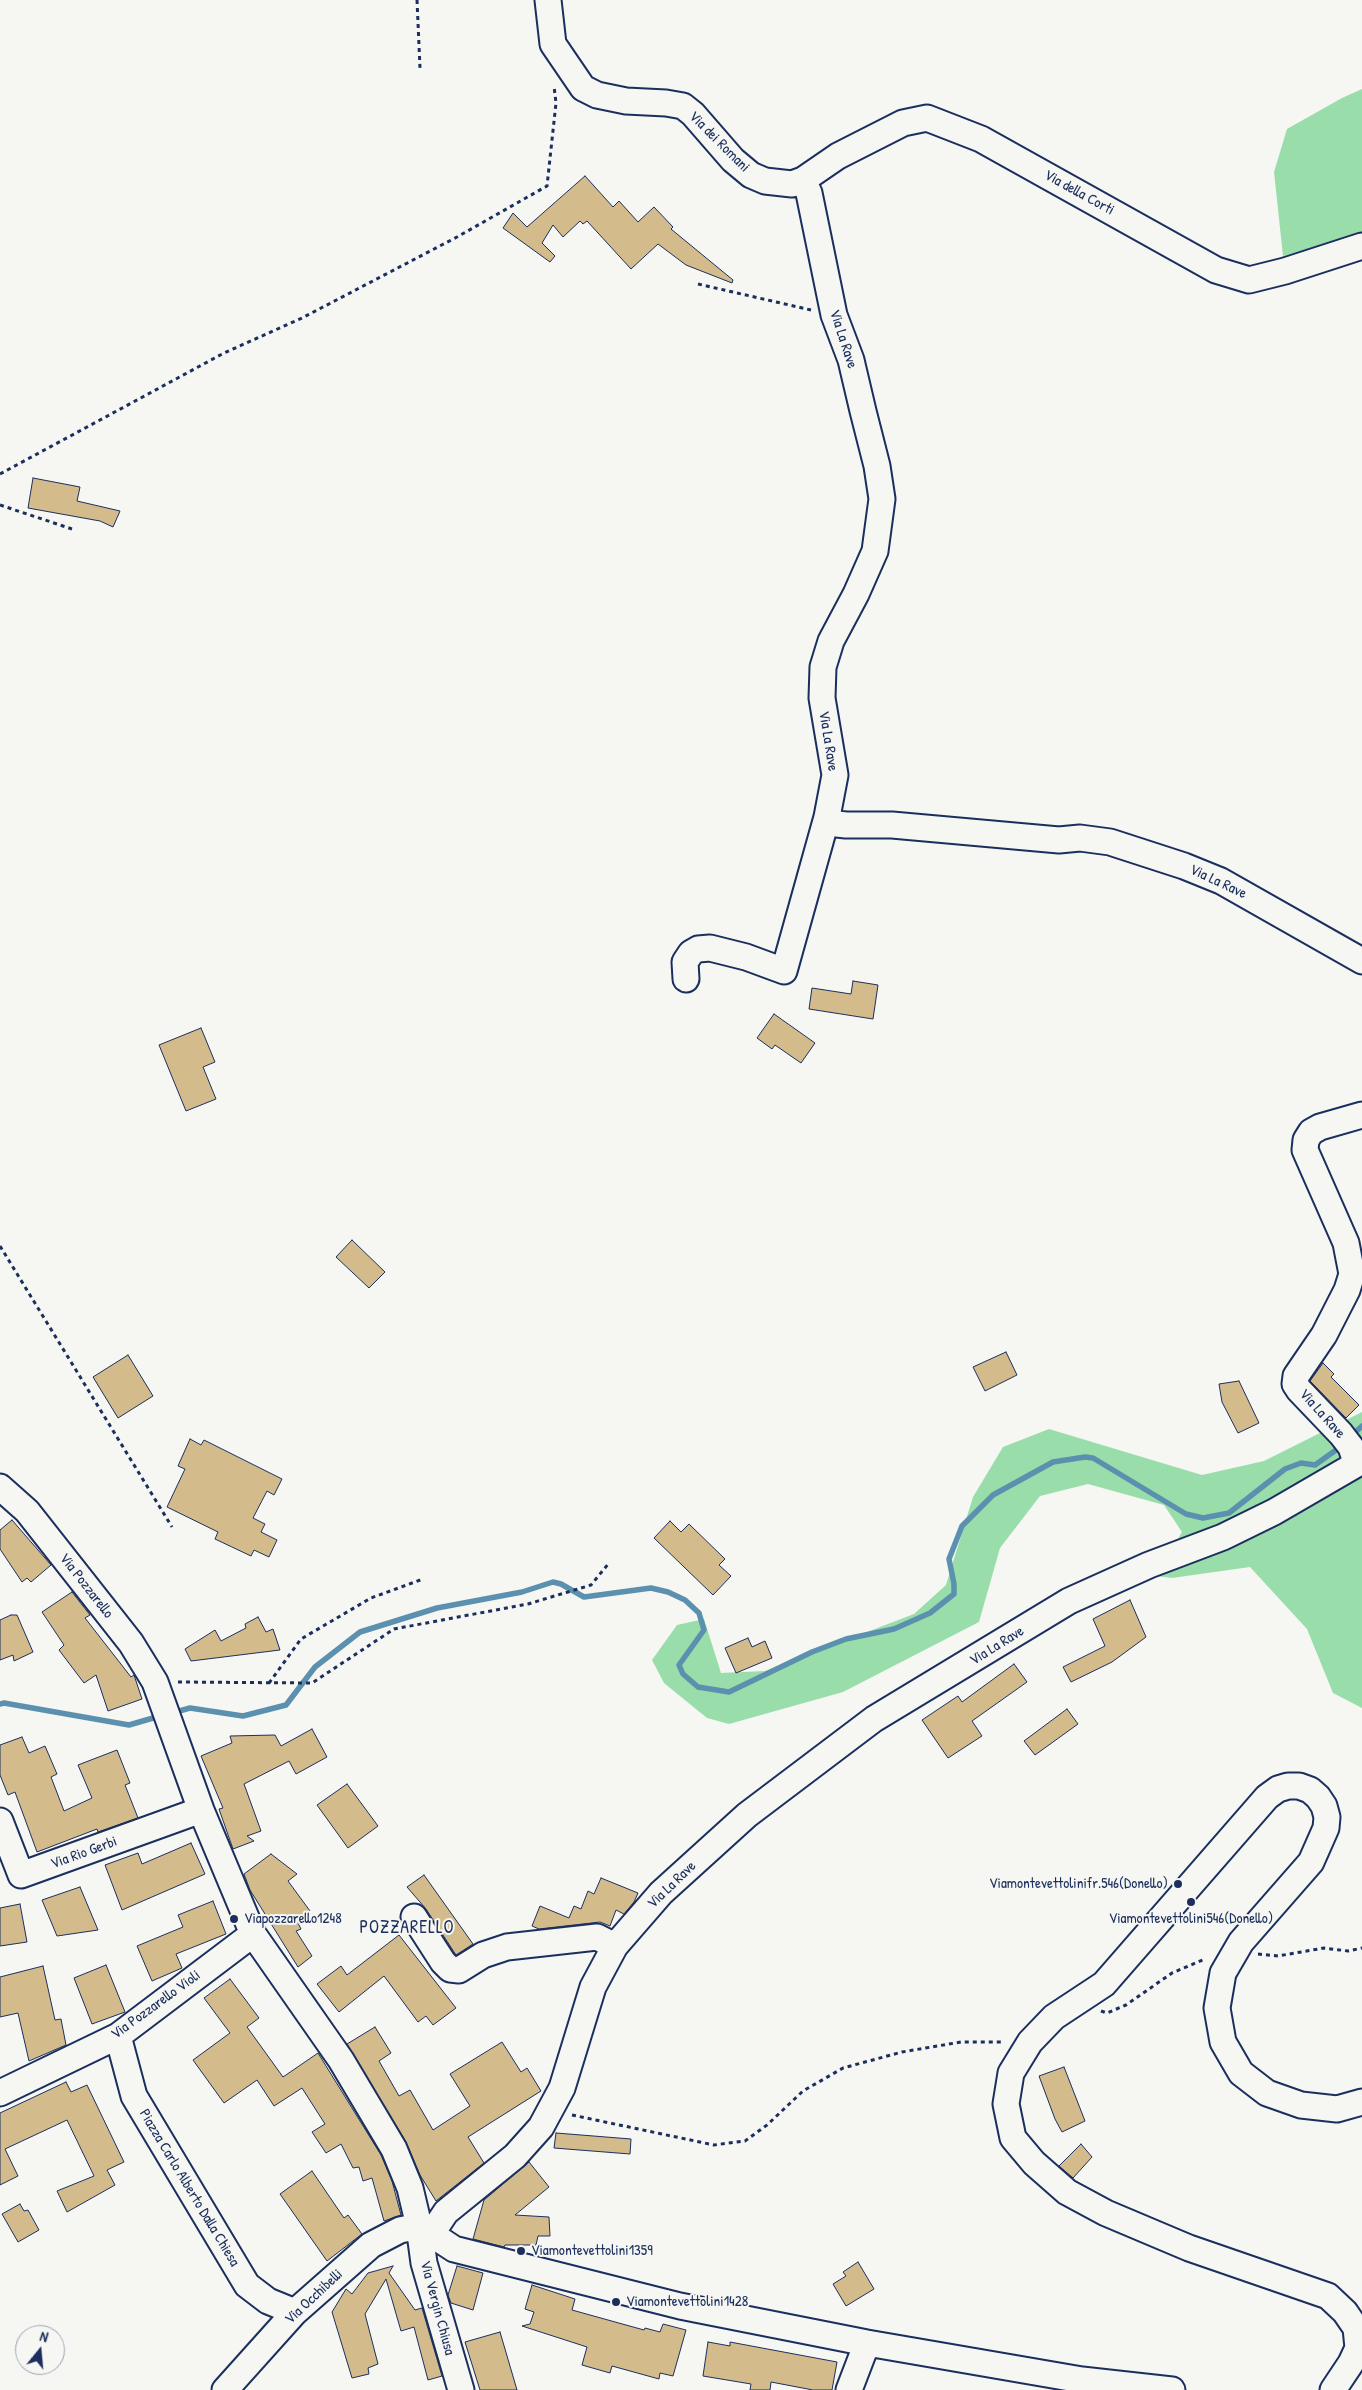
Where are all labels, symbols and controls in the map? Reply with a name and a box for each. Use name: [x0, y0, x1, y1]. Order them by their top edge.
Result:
street label: Via dei Romani: [685, 108, 753, 176]
street label: Via della Corti: [1041, 166, 1117, 220]
street label: Via La Rave: [825, 307, 861, 371]
street label: Via La Rave: [814, 710, 842, 772]
street label: Via La Rave: [1187, 861, 1249, 903]
street label: Via La Rave: [1295, 1385, 1349, 1443]
street label: Via Pozzarello: [55, 1550, 117, 1622]
street label: Via La Rave: [966, 1622, 1028, 1670]
street label: Via Rio Gerbi: [48, 1833, 120, 1873]
street label: Via La Rave: [644, 1857, 700, 1913]
place label: Viamontevettolinifr.546(Donello): [989, 1875, 1168, 1893]
marker: Viamontevettolinifr.546(Donello): [1172, 1878, 1184, 1890]
marker: Viamontevettolini546(Donello): [1185, 1896, 1197, 1908]
place label: Viapozzarello1248: [244, 1910, 342, 1928]
place label: Viamontevettolini546(Donello): [1109, 1910, 1273, 1928]
marker: Viapozzarello1248: [228, 1913, 240, 1925]
district label: POZZARELLO: [358, 1917, 456, 1939]
street label: Via Pozzarello Violi: [108, 1967, 204, 2043]
street label: Piazza Carlo Alberto Dalla Chiesa: [135, 2106, 243, 2270]
place label: Viamontevettolini1359: [531, 2242, 653, 2260]
marker: Viamontevettolini1359: [515, 2245, 527, 2257]
street label: Via Vergin Chiusa: [416, 2259, 458, 2357]
street label: Via Occhibelli: [281, 2266, 347, 2328]
place label: Viamontevettolini1428: [626, 2293, 748, 2311]
marker: Viamontevettolini1428: [610, 2296, 622, 2308]
north arrow: [15, 2325, 65, 2375]
text: N: [38, 2326, 51, 2346]

